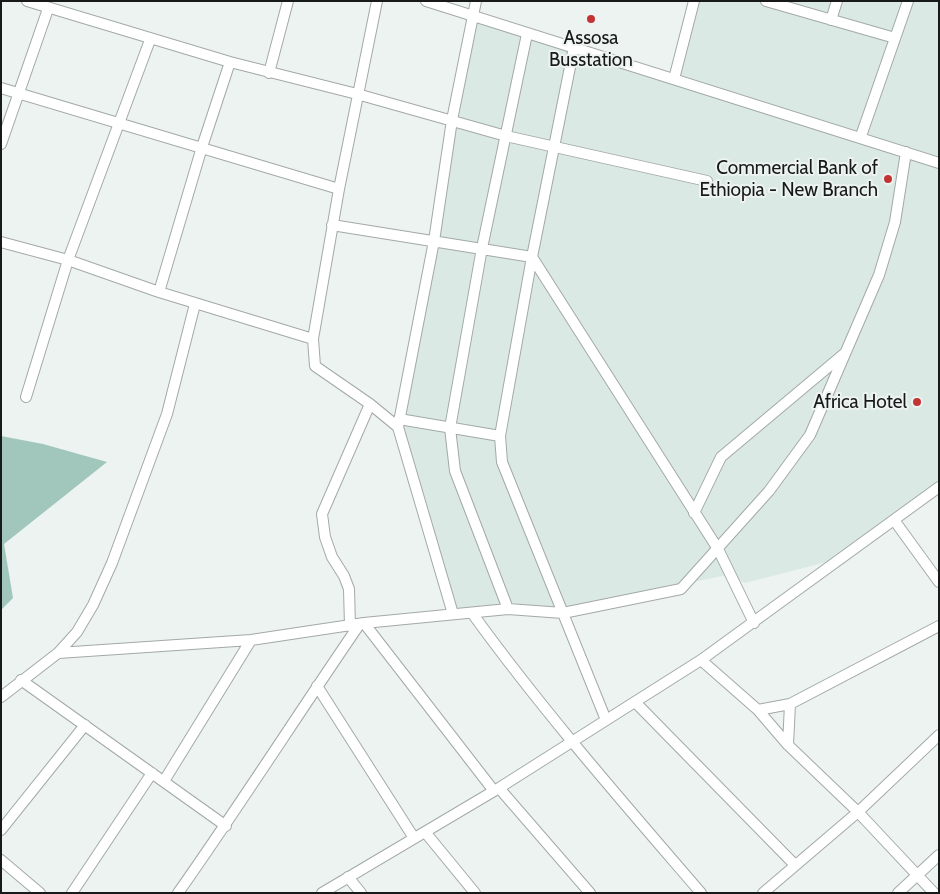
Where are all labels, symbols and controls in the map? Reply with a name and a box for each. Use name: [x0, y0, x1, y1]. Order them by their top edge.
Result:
marker: Assosa Busstation: [585, 13, 597, 25]
place label: Assosa Busstation: [549, 27, 633, 71]
place label: Commercial Bank of Ethiopia - New Branch: [700, 157, 878, 201]
marker: Commercial Bank of Ethiopia - New Branch: [882, 173, 894, 185]
place label: Africa Hotel: [813, 391, 907, 413]
marker: Africa Hotel: [911, 396, 923, 408]

